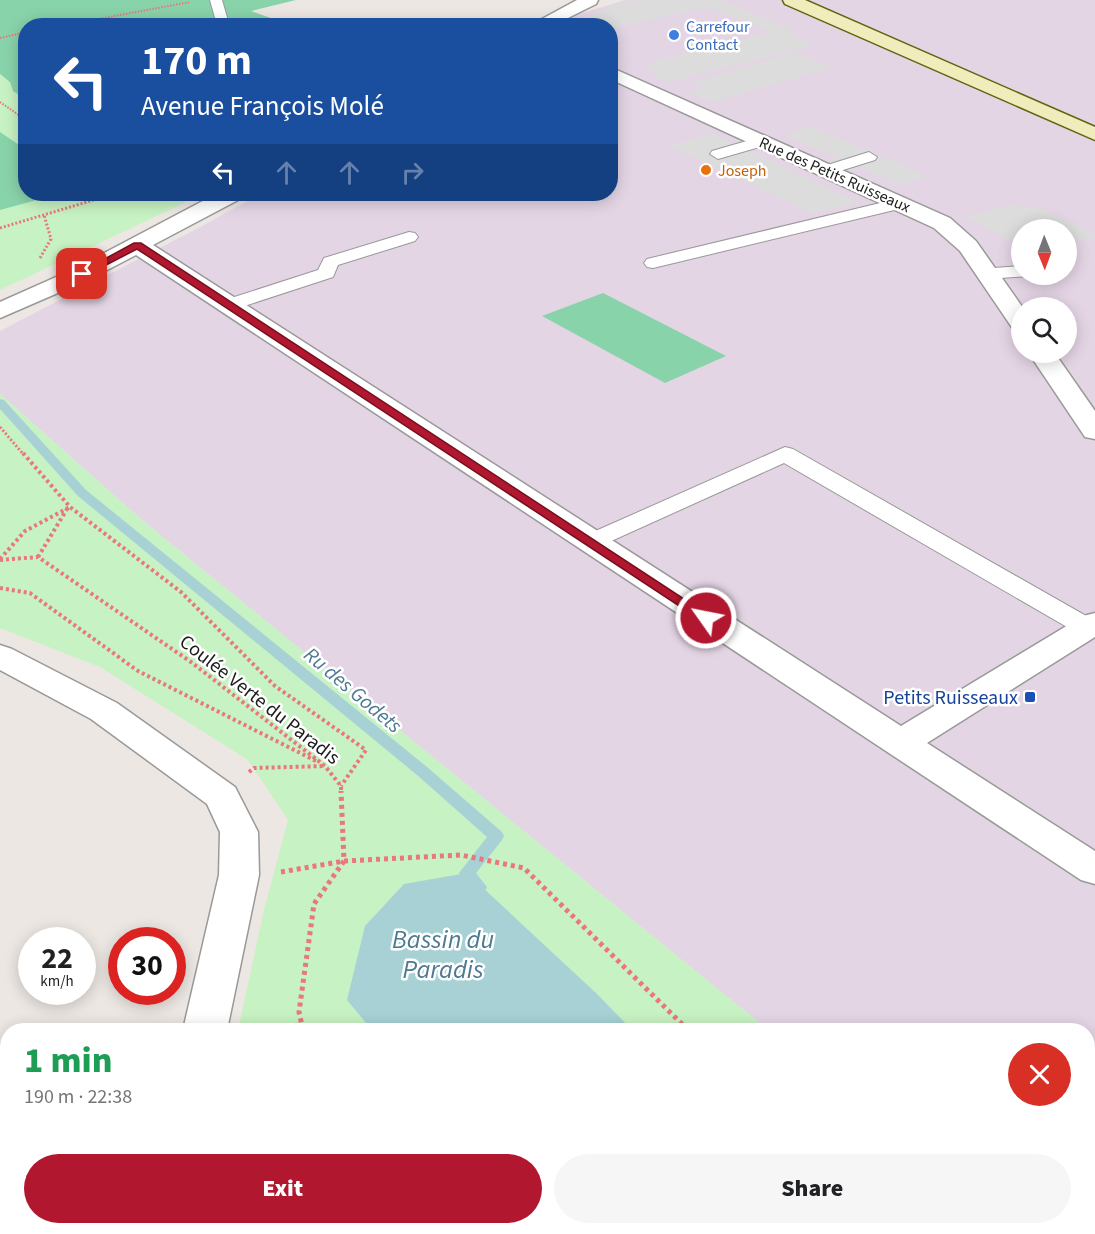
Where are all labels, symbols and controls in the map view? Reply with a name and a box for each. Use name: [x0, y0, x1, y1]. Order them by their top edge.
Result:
place label: Carrefour Contact: [686, 16, 750, 56]
marker: Carrefour Contact: [667, 28, 681, 42]
text: 170 m: [141, 31, 252, 91]
icon: left: [42, 42, 120, 120]
text: Avenue François Molé: [141, 87, 384, 126]
street label: Rue des Petits Ruisseaux: [755, 132, 914, 218]
icon: left: [207, 156, 240, 189]
icon: ahead: [270, 156, 303, 189]
icon: ahead: [333, 156, 366, 189]
icon: right: [396, 156, 429, 189]
place label: Joseph: [718, 160, 767, 182]
marker: Joseph: [699, 163, 713, 177]
north arrow: [1011, 219, 1077, 285]
map controls: [1011, 219, 1077, 363]
pin: [56, 248, 107, 299]
icon: arrive: [65, 257, 98, 290]
button: search: [1011, 297, 1077, 363]
position arrow: [674, 586, 738, 650]
street label: Coulée Verte du Paradis: [173, 628, 346, 771]
water label: Ru des Godets: [297, 640, 409, 740]
place label: Petits Ruisseaux: [883, 684, 1018, 712]
marker: Petits Ruisseaux: [1023, 690, 1037, 704]
water label: Bassin du Paradis: [392, 921, 494, 988]
speed limit sign: 30: [108, 927, 186, 1005]
text: 22: [41, 937, 73, 980]
text: km/h: [40, 971, 74, 992]
text: 1 min: [24, 1035, 112, 1086]
button: close: [1008, 1043, 1071, 1106]
text: 190 m · 22:38: [24, 1083, 132, 1111]
button: Exit: [24, 1154, 542, 1223]
button: Share: [554, 1154, 1071, 1223]

